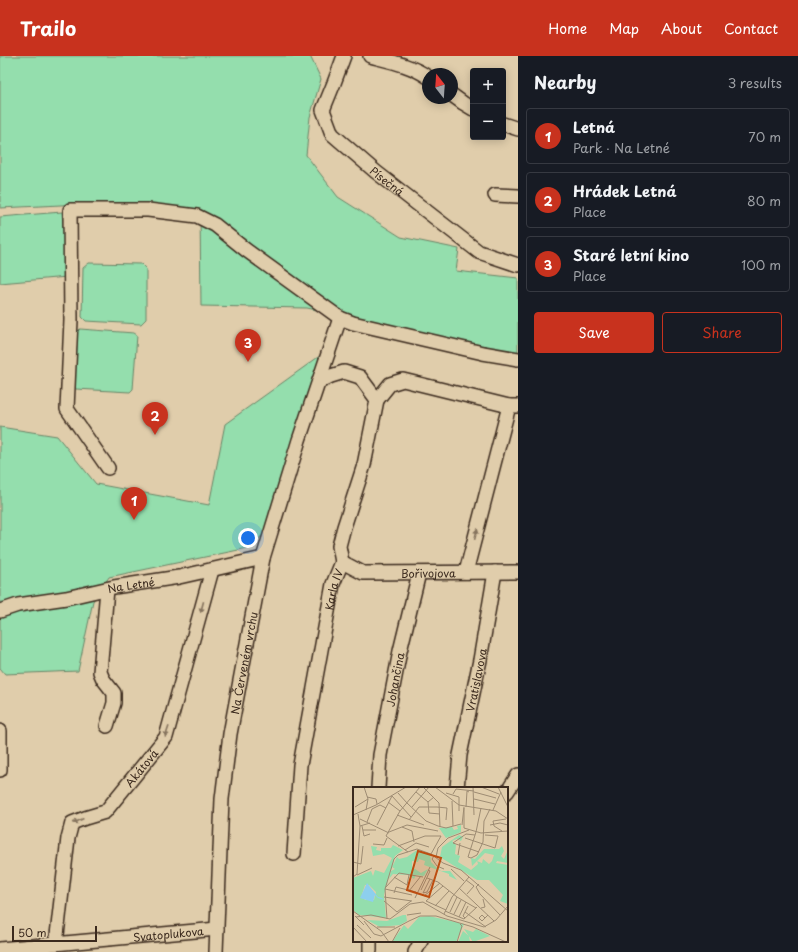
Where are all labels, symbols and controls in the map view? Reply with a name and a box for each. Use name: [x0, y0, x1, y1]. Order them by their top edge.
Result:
text: Trailo: [20, 14, 76, 42]
text: Home: [548, 18, 587, 39]
text: Map: [609, 18, 639, 39]
text: About: [661, 18, 702, 39]
text: Contact: [724, 18, 778, 39]
north arrow: [422, 68, 458, 104]
map controls: [470, 68, 506, 140]
button: +: [470, 68, 506, 104]
text: Nearby: [534, 69, 596, 95]
text: 3 results: [728, 73, 782, 92]
button: −: [470, 104, 506, 140]
text: Letná: [573, 115, 615, 138]
text: 1: [545, 127, 551, 146]
text: 70 m: [748, 127, 781, 146]
text: Park · Na Letné: [573, 138, 670, 157]
street label: Písečná: [366, 162, 408, 200]
text: Hrádek Letná: [573, 179, 677, 202]
text: 2: [543, 191, 553, 210]
text: 80 m: [747, 191, 781, 210]
text: Place: [573, 202, 606, 221]
text: Staré letní kino: [573, 243, 689, 266]
text: 3: [544, 255, 552, 274]
text: 100 m: [741, 255, 781, 274]
text: Place: [573, 266, 606, 285]
button: Save: [534, 312, 654, 353]
button: Share: [662, 312, 782, 353]
pin: 3: [235, 329, 261, 362]
pin: 2: [142, 402, 168, 435]
pin: 1: [121, 487, 147, 520]
your location: [238, 528, 258, 548]
one-way arrow: [473, 528, 479, 541]
street label: Bořivojova: [401, 564, 456, 581]
street label: Karla IV: [320, 566, 347, 611]
street label: Na Letné: [106, 572, 156, 597]
one-way arrow: [199, 601, 205, 613]
street label: Na Červeném vrchu: [225, 610, 261, 716]
street label: Vratislavova: [461, 647, 490, 713]
street label: Johančina: [381, 651, 408, 708]
one-way arrow: [164, 727, 170, 739]
street label: Akátová: [120, 745, 162, 791]
inset map: [353, 787, 508, 942]
one-way arrow: [72, 818, 84, 824]
street label: Svatoplukova: [132, 922, 205, 945]
scale bar: [12, 924, 97, 943]
text: 50 m: [18, 924, 47, 941]

